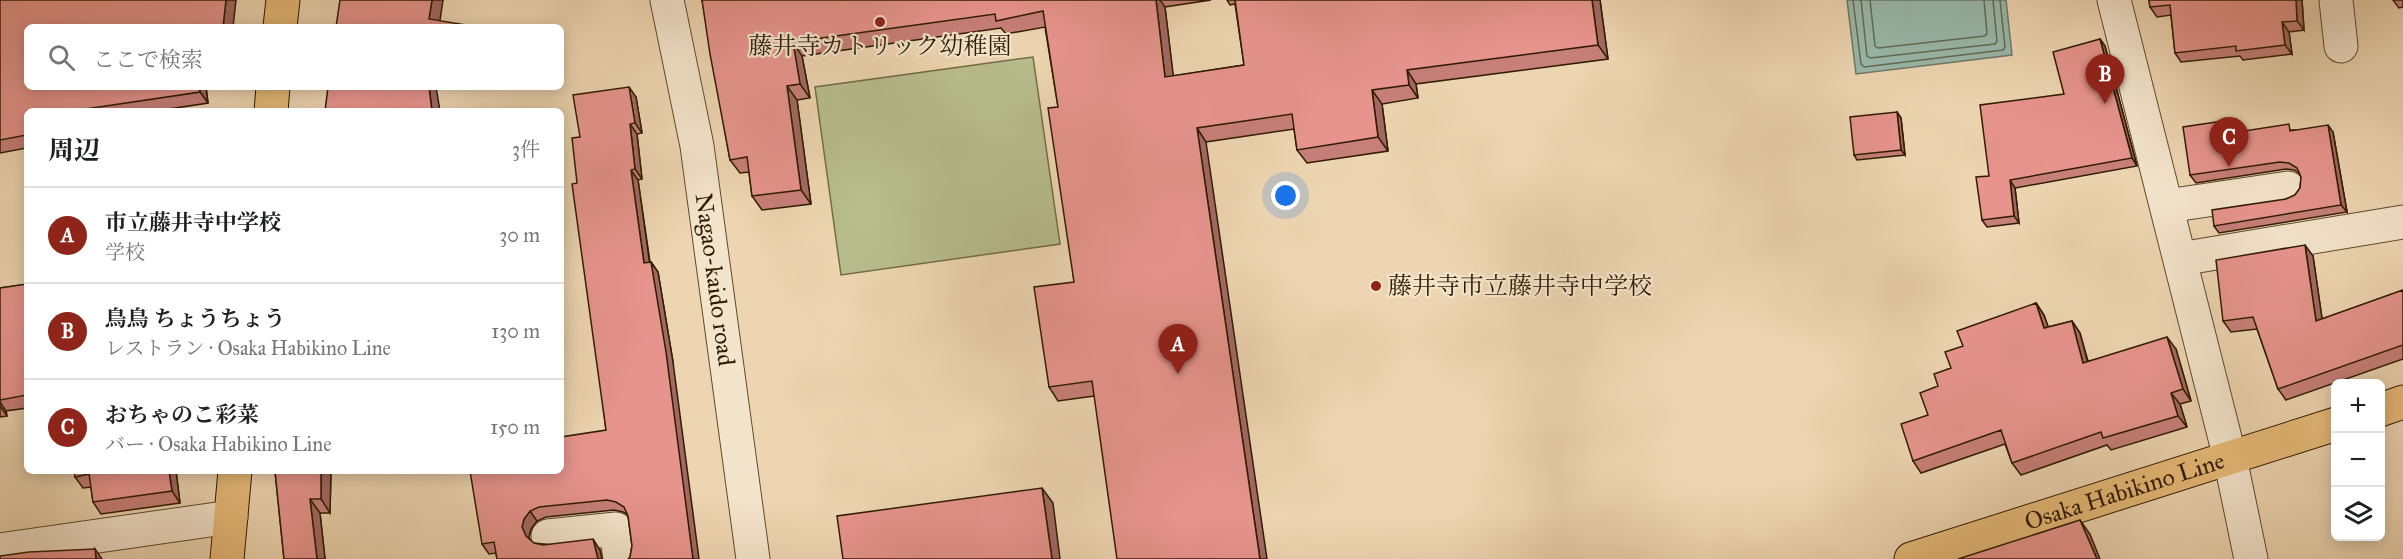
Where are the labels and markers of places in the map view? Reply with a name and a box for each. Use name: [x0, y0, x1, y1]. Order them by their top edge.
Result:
marker: 藤井寺カトリック幼稚園: [873, 15, 887, 29]
place label: 藤井寺カトリック幼稚園: [748, 31, 1012, 61]
pin: B: [2086, 54, 2124, 104]
pin: C: [2210, 118, 2248, 167]
place label: 藤井寺市立藤井寺中学校: [1388, 271, 1652, 301]
marker: 藤井寺市立藤井寺中学校: [1369, 279, 1383, 293]
pin: A: [1158, 324, 1198, 374]

